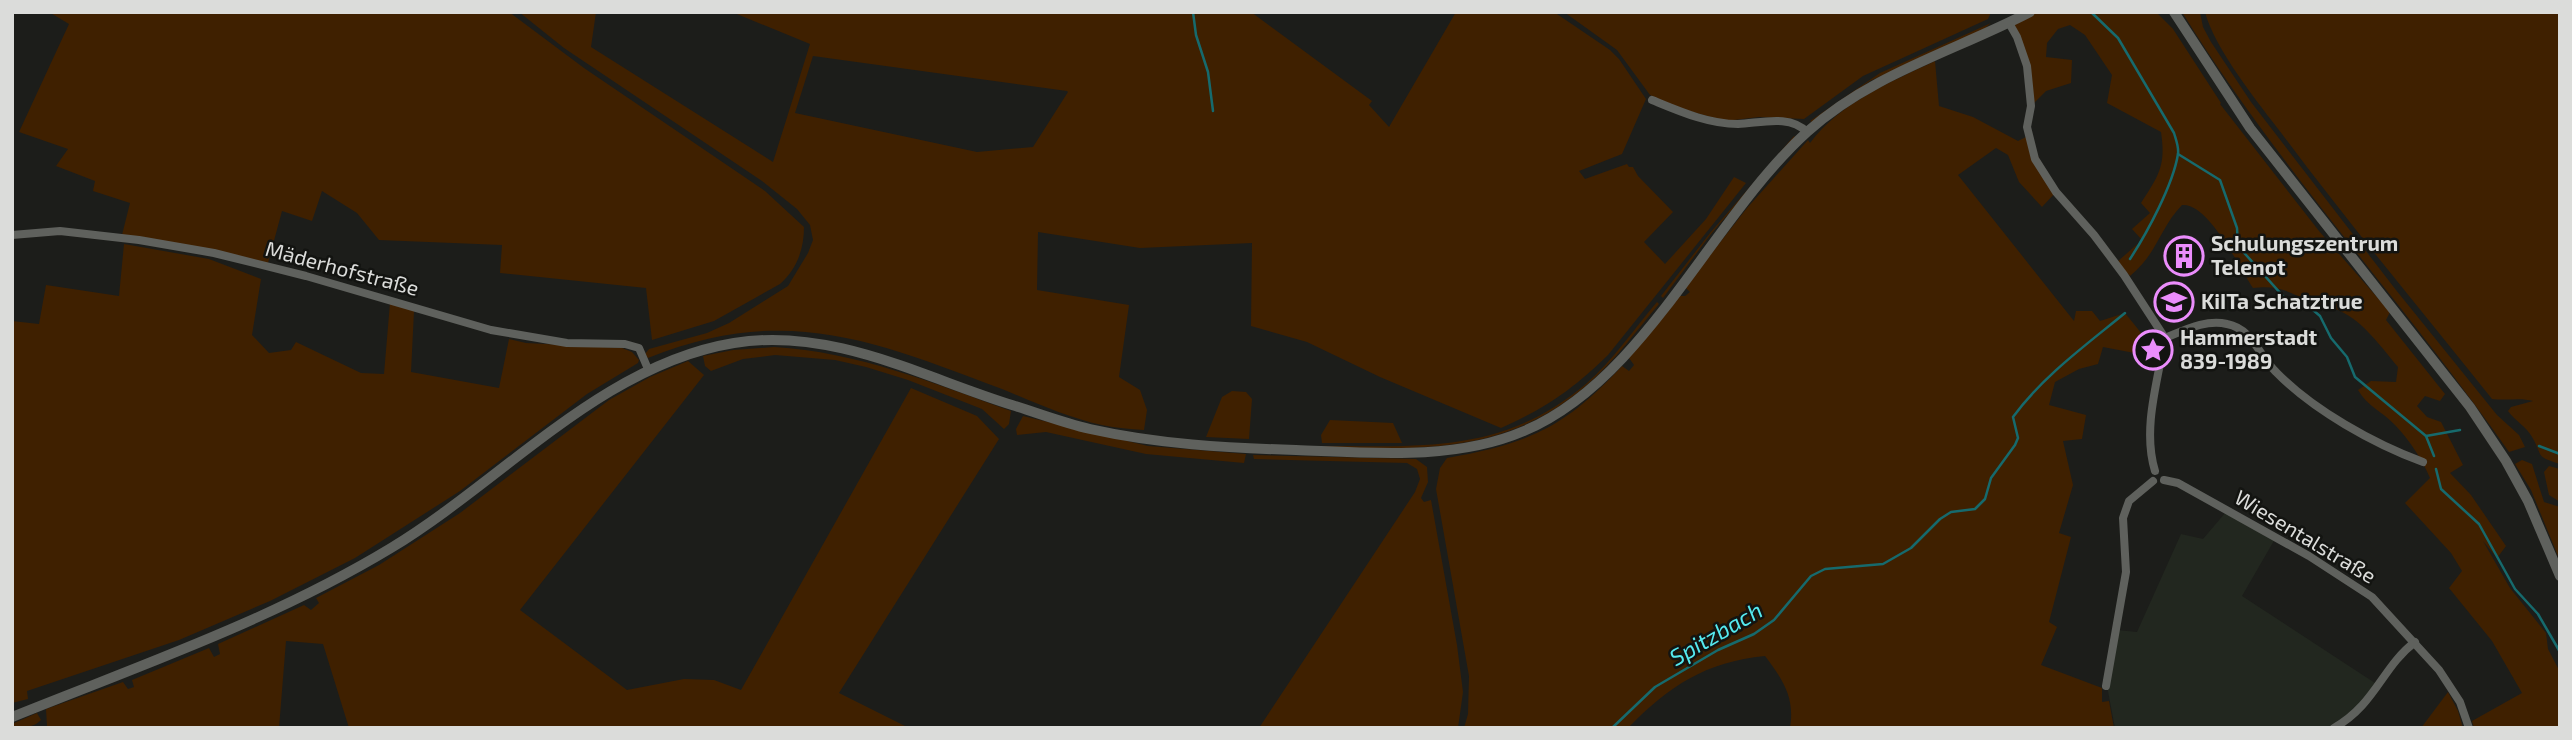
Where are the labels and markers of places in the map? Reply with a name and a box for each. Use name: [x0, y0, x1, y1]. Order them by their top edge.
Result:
place label: Schulungszentrum Telenot: [2211, 230, 2398, 279]
building icon: Schulungszentrum Telenot: [2163, 235, 2205, 277]
school or university icon: KiITa Schatztrue: [2153, 281, 2195, 323]
place label: KiITa Schatztrue: [2201, 288, 2363, 313]
place label: Hammerstadt 839-1989: [2180, 324, 2318, 373]
place icon: Hammerstadt 839-1989: [2132, 329, 2174, 371]

